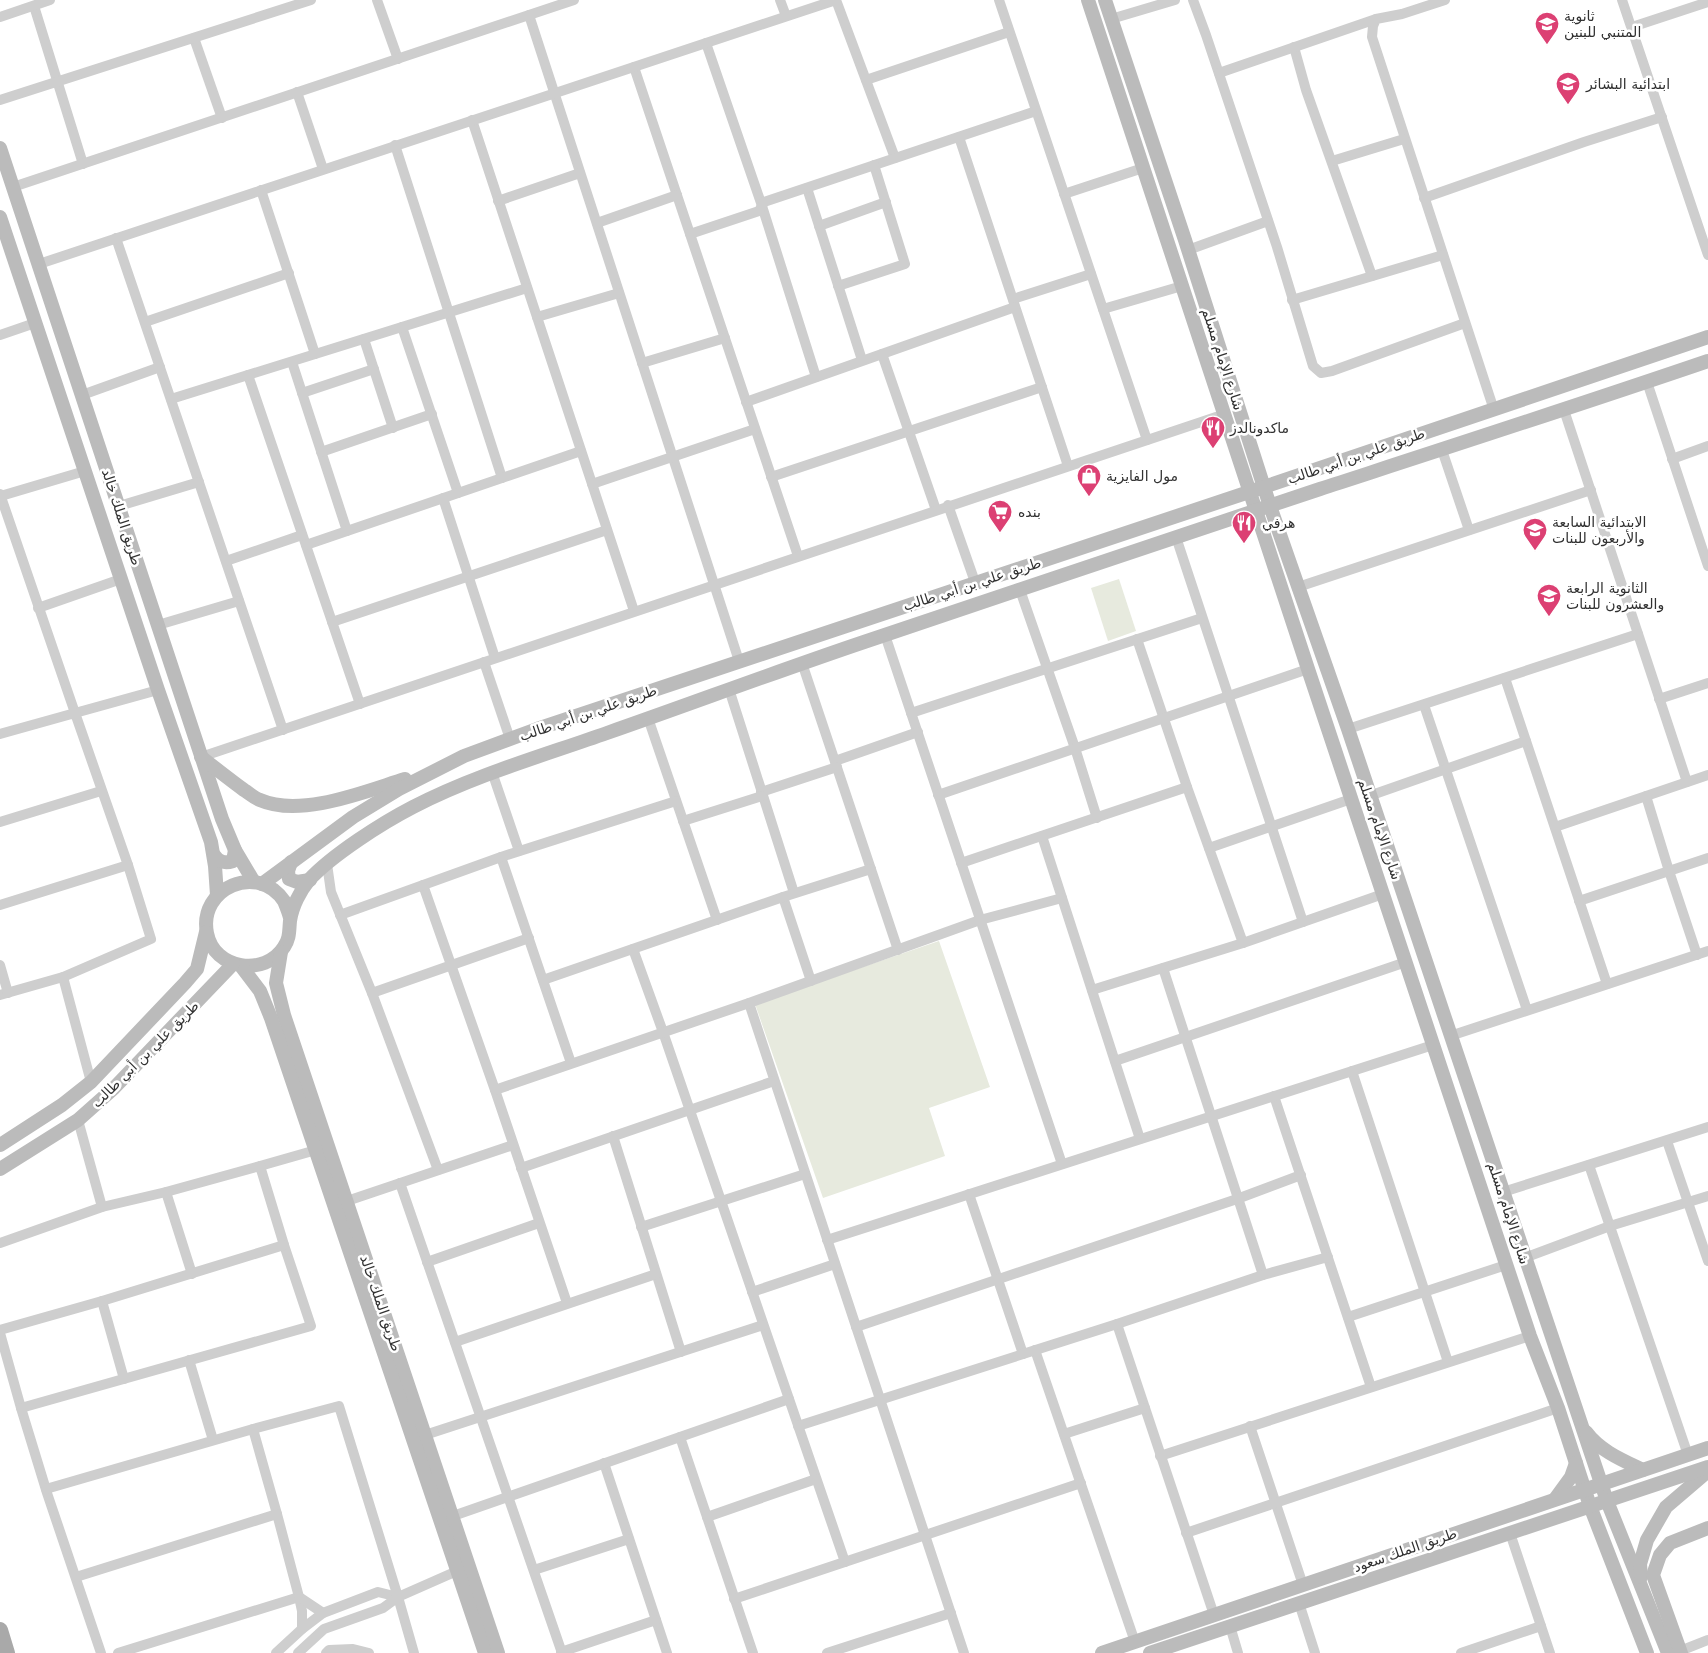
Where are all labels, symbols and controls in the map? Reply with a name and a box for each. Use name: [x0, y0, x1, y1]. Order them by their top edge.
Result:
place label: ثانوية المتنبي للبنين: [1564, 8, 1641, 41]
school or university icon: ثانوية المتنبي للبنين: [1534, 11, 1560, 45]
school or university icon: ابتدائية البشائر: [1555, 71, 1581, 105]
place label: ابتدائية البشائر: [1585, 76, 1670, 93]
street label: شارع الإمام مسلم: [1198, 306, 1247, 412]
restaurant icon: ماكدونالدز: [1200, 415, 1226, 449]
place label: ماكدونالدز: [1229, 420, 1289, 437]
street label: طريق علي بن أبي طالب: [1285, 424, 1427, 488]
shop icon: مول الفايزية: [1076, 463, 1102, 497]
street label: طريق الملك خالد: [98, 467, 145, 568]
place label: مول الفايزية: [1106, 468, 1178, 485]
supermarket icon: بنده: [987, 499, 1013, 533]
place label: بنده: [1018, 504, 1041, 520]
restaurant icon: هرفي: [1231, 510, 1257, 544]
place label: الابتدائية السابعة والأربعون للبنات: [1552, 514, 1646, 547]
place label: هرفي: [1262, 515, 1295, 532]
school or university icon: الابتدائية السابعة والأربعون للبنات: [1522, 517, 1548, 551]
street label: طريق علي بن أبي طالب: [901, 553, 1043, 615]
place label: الثانوية الرابعة والعشرون للبنات: [1566, 580, 1664, 613]
school or university icon: الثانوية الرابعة والعشرون للبنات: [1536, 583, 1562, 617]
street label: طريق علي بن أبي طالب: [517, 681, 659, 745]
street label: شارع الإمام مسلم: [1354, 776, 1405, 882]
street label: طريق علي بن أبي طالب: [88, 997, 202, 1111]
street label: شارع الإمام مسلم: [1484, 1160, 1533, 1266]
street label: طريق الملك خالد: [356, 1253, 405, 1353]
street label: طريق الملك سعود: [1351, 1525, 1459, 1576]

